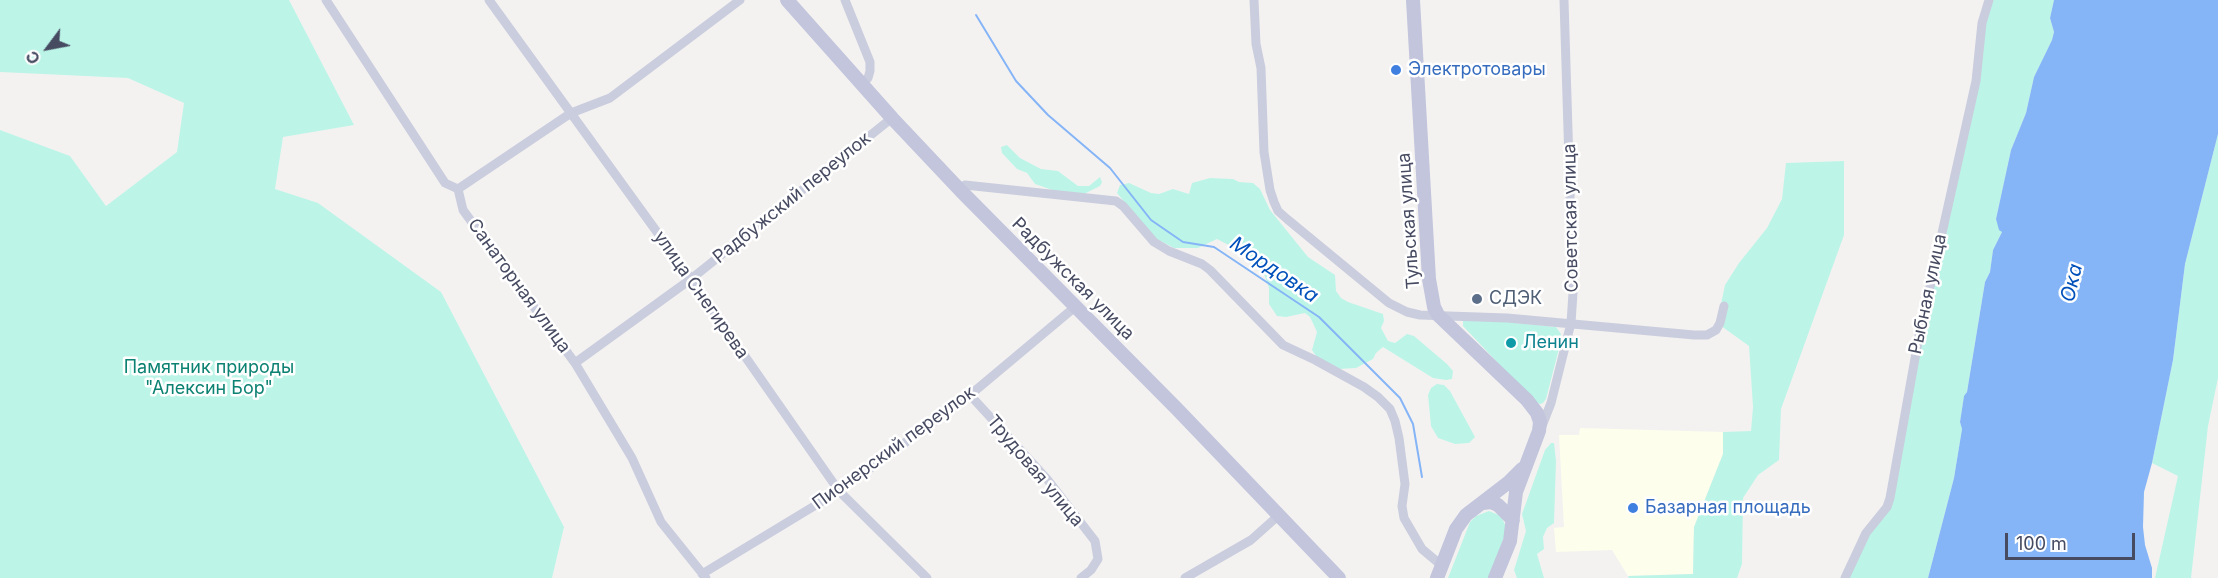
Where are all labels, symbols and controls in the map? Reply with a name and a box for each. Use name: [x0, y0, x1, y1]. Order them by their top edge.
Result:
north arrow: [18, 18, 78, 78]
text: С: [21, 47, 44, 68]
place label: Электротовары: [1408, 59, 1546, 81]
marker: Электротовары: [1389, 63, 1403, 77]
street label: Радбужский переулок: [709, 128, 875, 268]
street label: Советская улица: [1559, 143, 1583, 293]
street label: Тульская улица: [1393, 152, 1425, 290]
street label: Радбужская улица: [1007, 213, 1139, 345]
street label: Санаторная улица: [463, 215, 575, 357]
street label: улица Снегирева: [649, 227, 753, 363]
water label: Мордовка: [1225, 232, 1323, 308]
street label: Рыбная улица: [1905, 232, 1951, 356]
water label: Ока: [2056, 262, 2088, 304]
place label: СДЭК: [1489, 288, 1542, 310]
marker: СДЭК: [1470, 292, 1484, 306]
place label: Ленин: [1523, 332, 1579, 354]
marker: Ленин: [1504, 336, 1518, 350]
park label: Памятник природы "Алексин Бор": [124, 357, 294, 400]
street label: Пионерский переулок: [808, 382, 980, 514]
street label: Трудовая улица: [982, 411, 1088, 531]
place label: Базарная площадь: [1645, 497, 1811, 519]
marker: Базарная площадь: [1626, 501, 1640, 515]
scale bar: [2008, 521, 2138, 559]
text: 100 m: [2016, 533, 2067, 554]

